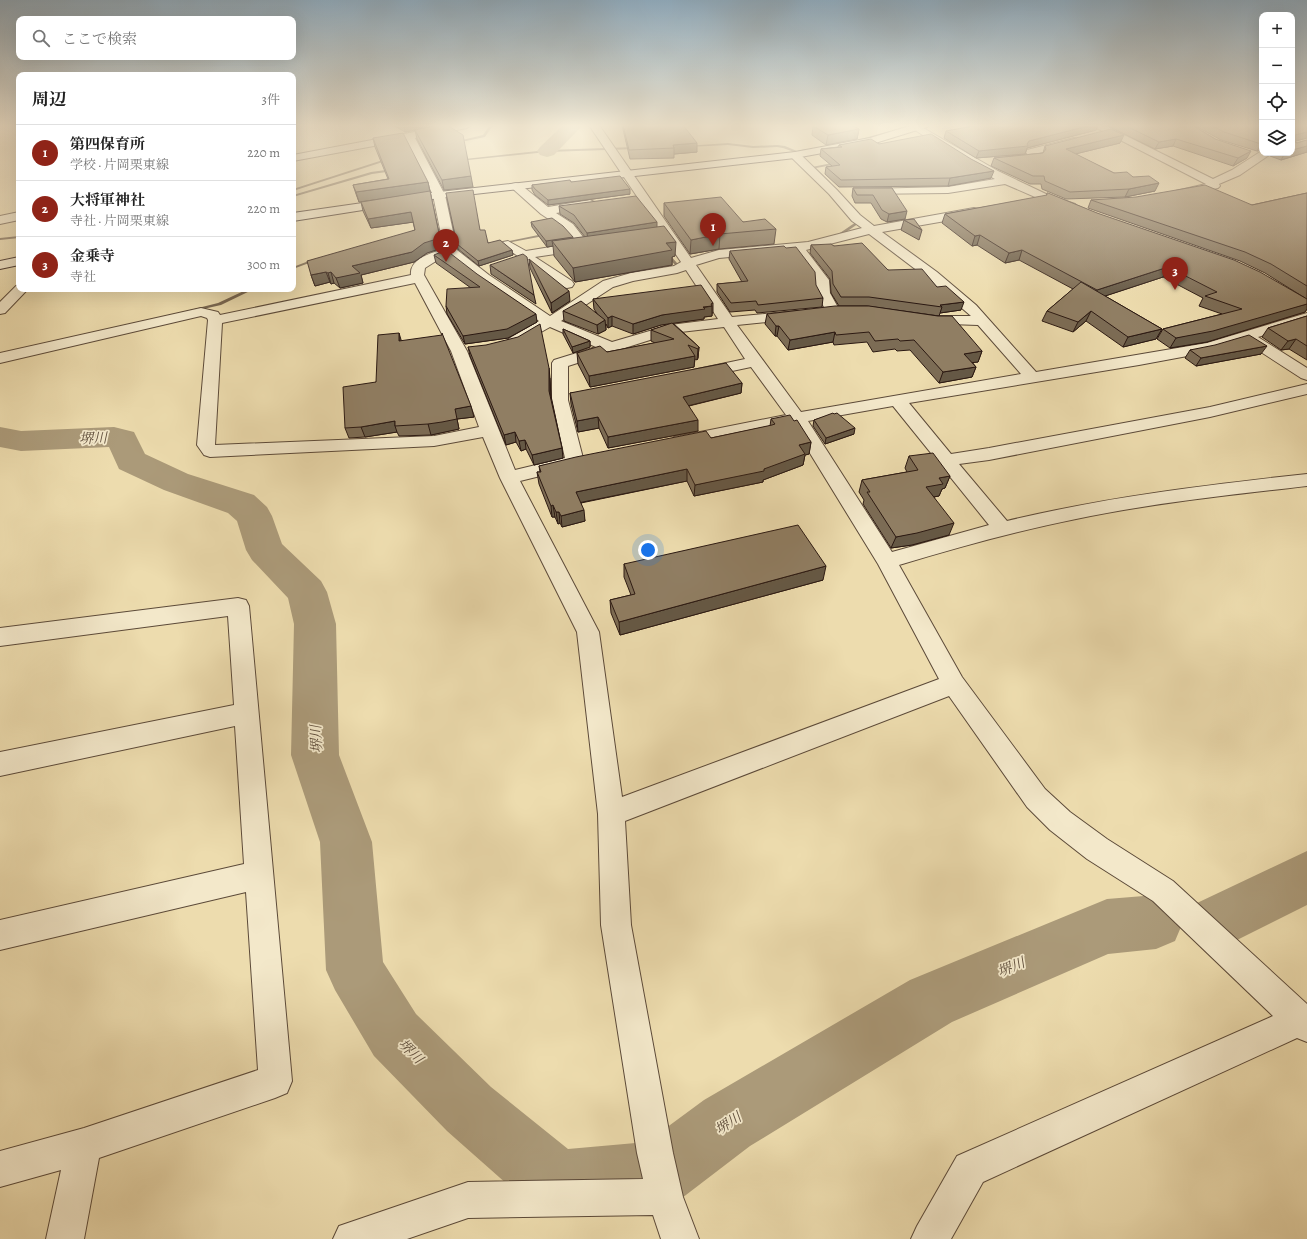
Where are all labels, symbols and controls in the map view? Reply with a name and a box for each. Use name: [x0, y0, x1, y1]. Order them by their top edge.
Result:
map controls: [1259, 12, 1295, 156]
button: +: [1259, 12, 1295, 48]
search box: [16, 16, 296, 60]
icon: search: [30, 27, 52, 49]
text: ここで検索: [62, 29, 137, 49]
button: −: [1259, 48, 1295, 84]
button: locate: [1259, 84, 1295, 120]
text: 周辺: [32, 88, 66, 111]
text: 3件: [262, 91, 280, 108]
button: layers: [1259, 120, 1295, 156]
text: 第四保育所: [70, 134, 145, 154]
text: 1: [43, 144, 47, 161]
text: 220 m: [247, 144, 280, 161]
text: 学校 · 片岡栗東線: [70, 156, 169, 173]
text: 大将軍神社: [70, 190, 145, 210]
text: 2: [42, 200, 48, 217]
text: 220 m: [247, 200, 280, 217]
text: 寺社 · 片岡栗東線: [70, 212, 169, 229]
pin: 1: [700, 213, 726, 246]
pin: 2: [433, 229, 459, 262]
text: 金乗寺: [70, 246, 115, 266]
text: 3: [42, 256, 48, 273]
text: 300 m: [247, 256, 280, 273]
pin: 3: [1162, 257, 1188, 290]
text: 寺社: [70, 268, 96, 285]
water label: 堺川: [79, 428, 109, 448]
your location: [638, 540, 658, 560]
water label: 堺川: [306, 722, 327, 753]
water label: 堺川: [995, 952, 1030, 982]
water label: 堺川: [394, 1035, 429, 1069]
water label: 堺川: [711, 1107, 747, 1139]

